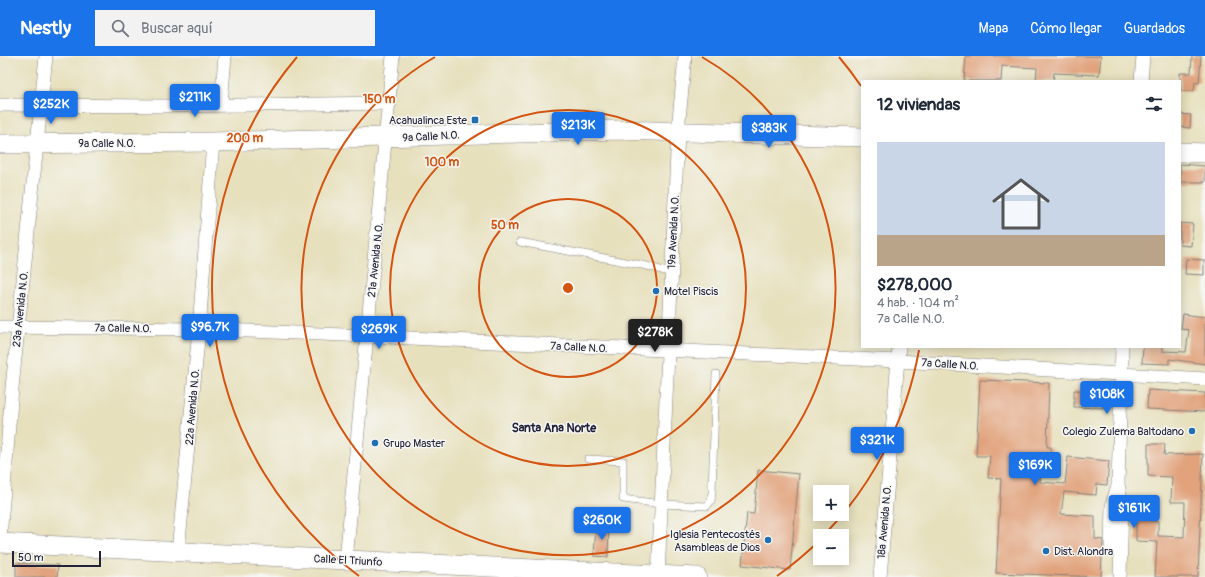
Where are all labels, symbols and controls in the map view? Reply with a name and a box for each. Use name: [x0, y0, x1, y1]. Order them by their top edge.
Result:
search box: [95, 10, 375, 46]
text: Nestly: [20, 16, 71, 40]
icon: search: [109, 17, 131, 39]
text: Buscar aquí: [141, 19, 213, 38]
text: Mapa: [979, 20, 1008, 37]
text: Cómo llegar: [1030, 20, 1102, 37]
text: Guardados: [1124, 20, 1185, 37]
pin: $211K: [167, 84, 223, 118]
text: $211K: [179, 89, 211, 105]
pin: $252K: [23, 91, 79, 125]
text: 150 m: [363, 92, 396, 107]
icon: filters: [1143, 93, 1165, 115]
text: 12 viviendas: [877, 94, 960, 115]
text: $252K: [33, 96, 69, 112]
pin: $213K: [550, 112, 606, 146]
place label: Acahualinca Este: [389, 114, 468, 127]
marker: Acahualinca Este: [470, 115, 480, 125]
pin: $383K: [741, 115, 797, 149]
text: $213K: [561, 117, 595, 133]
text: $383K: [751, 120, 787, 136]
street label: 9a Calle N.O.: [402, 129, 460, 144]
text: 200 m: [227, 131, 264, 146]
street label: 9a Calle N.O.: [78, 137, 136, 150]
text: 100 m: [425, 155, 460, 170]
icon: home: [985, 168, 1057, 240]
street label: 19a Avenida N.O.: [665, 195, 682, 270]
text: 50 m: [491, 218, 519, 233]
street label: 21a Avenida N.O.: [365, 222, 386, 298]
street label: 23a Avenida N.O.: [10, 270, 31, 348]
text: $278,000: [877, 274, 952, 295]
centre of rings: [561, 281, 575, 295]
place label: Motel Piscis: [664, 285, 718, 298]
marker: Motel Piscis: [651, 286, 661, 296]
text: 4 hab. · 104 m²: [877, 295, 959, 311]
text: 7a Calle N.O.: [877, 311, 945, 327]
pin: $96.7K: [177, 314, 243, 348]
pin: $269K: [351, 316, 407, 350]
text: $96.7K: [191, 319, 229, 335]
pin: $278K: [627, 319, 683, 353]
street label: 7a Calle N.O.: [94, 321, 152, 336]
text: $269K: [361, 321, 397, 337]
text: $278K: [637, 324, 673, 340]
street label: 7a Calle N.O.: [550, 340, 608, 355]
street label: 7a Calle N.O.: [921, 356, 979, 373]
street label: 22a Avenida N.O.: [183, 368, 202, 446]
pin: $108K: [1079, 381, 1135, 415]
text: $108K: [1089, 386, 1125, 402]
district label: Santa Ana Norte: [512, 421, 597, 436]
place label: Colegio Zulema Baltodano: [1062, 425, 1184, 438]
marker: Colegio Zulema Baltodano: [1187, 426, 1197, 436]
pin: $321K: [849, 427, 905, 461]
text: $321K: [860, 432, 894, 448]
place label: Grupo Master: [383, 437, 445, 450]
marker: Grupo Master: [370, 438, 380, 448]
pin: $169K: [1007, 452, 1063, 486]
text: $169K: [1018, 457, 1052, 473]
street label: 18a Avenida N.O.: [875, 484, 894, 560]
map controls: [813, 485, 849, 565]
button: +: [813, 485, 849, 521]
pin: $161K: [1106, 495, 1162, 529]
text: $161K: [1118, 500, 1150, 516]
pin: $260K: [574, 507, 630, 541]
text: $260K: [583, 512, 621, 528]
place label: Iglesia Pentecostés Asambleas de Dios: [670, 528, 760, 554]
button: −: [813, 529, 849, 565]
marker: Iglesia Pentecostés Asambleas de Dios: [763, 535, 773, 545]
place label: Dist. Alondra: [1054, 545, 1113, 558]
marker: Dist. Alondra: [1041, 546, 1051, 556]
scale bar: [12, 549, 101, 568]
text: 50 m: [18, 551, 44, 564]
street label: Calle El Triunfo: [313, 552, 383, 569]

